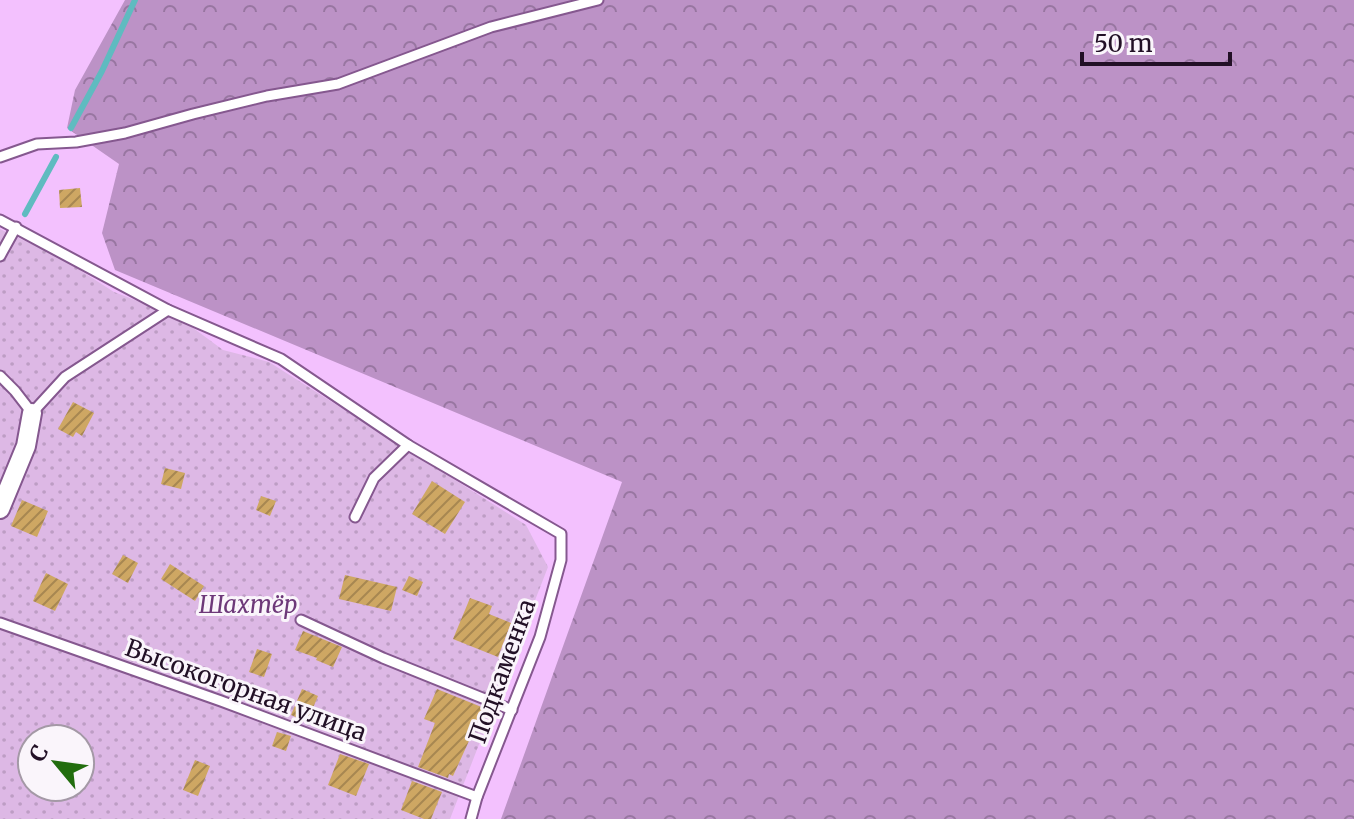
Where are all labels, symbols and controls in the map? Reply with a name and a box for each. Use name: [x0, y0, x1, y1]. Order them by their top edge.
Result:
scale bar: [1082, 16, 1230, 66]
text: 50 m: [1094, 28, 1153, 59]
park label: Шахтёр: [199, 589, 297, 620]
street label: Подкаменка: [462, 595, 542, 747]
street label: Высокогорная улица: [121, 632, 371, 748]
north arrow: [16, 723, 96, 803]
text: С: [23, 740, 54, 766]

